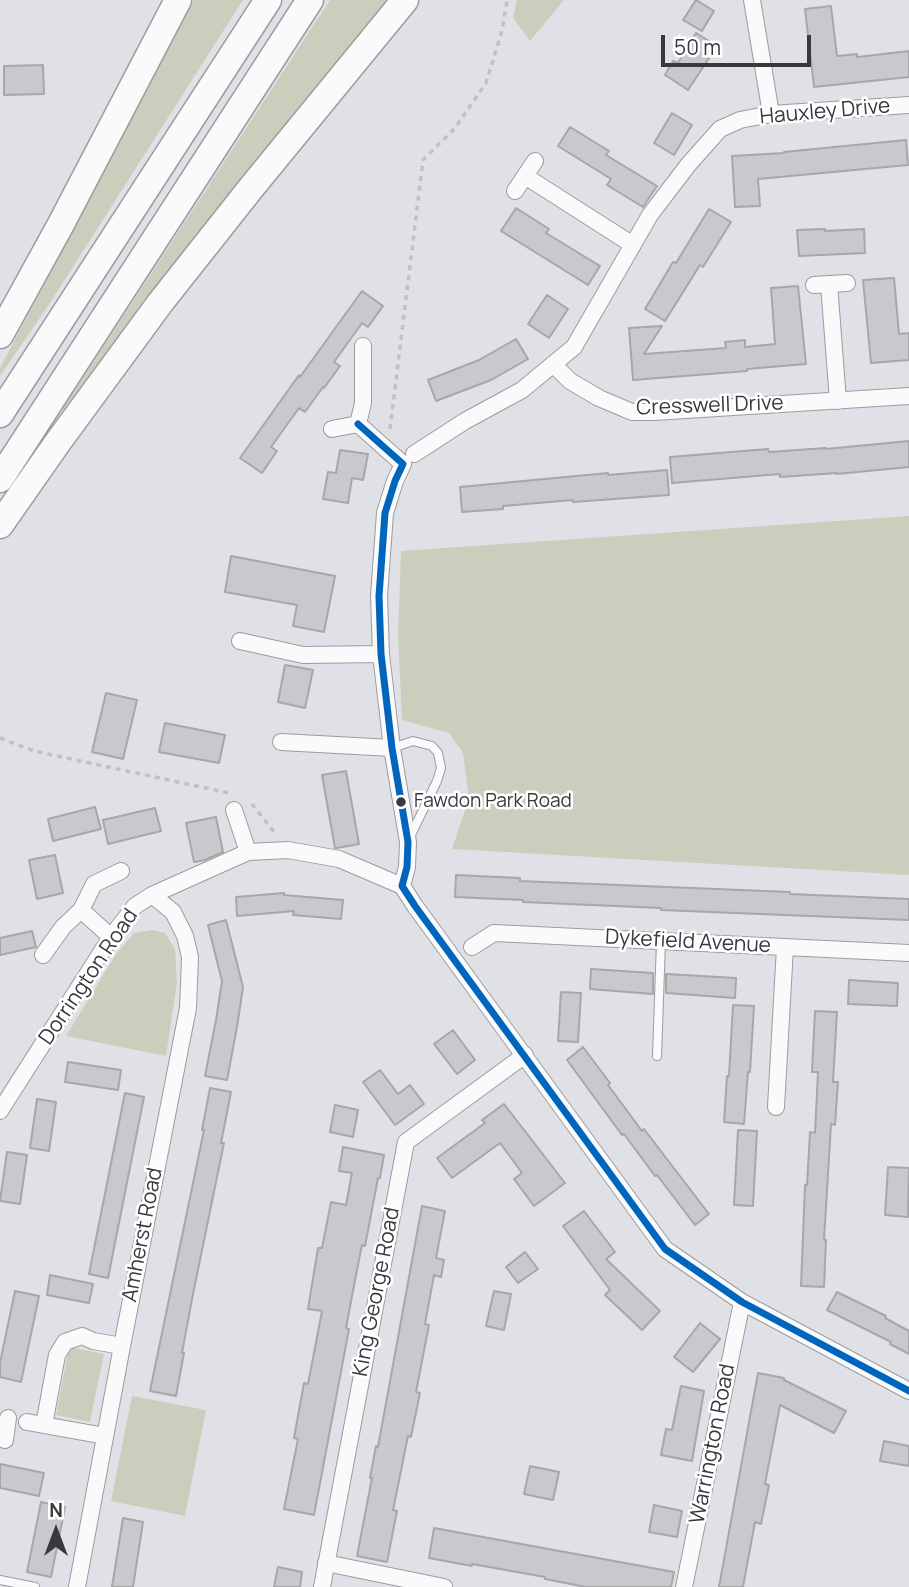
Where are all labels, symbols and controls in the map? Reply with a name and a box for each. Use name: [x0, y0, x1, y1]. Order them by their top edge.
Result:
scale bar: [664, 21, 814, 65]
text: 50 m: [674, 33, 721, 61]
street label: Hauxley Drive: [759, 94, 891, 130]
street label: Cresswell Drive: [636, 391, 784, 421]
place label: Fawdon Park Road: [414, 791, 572, 813]
marker: Fawdon Park Road: [394, 795, 408, 809]
street label: Dorrington Road: [34, 904, 144, 1050]
street label: Dykefield Avenue: [604, 925, 772, 959]
street label: Amherst Road: [118, 1166, 168, 1304]
street label: King George Road: [348, 1205, 406, 1379]
street label: Warrington Road: [685, 1362, 741, 1526]
north arrow: [21, 1496, 91, 1566]
text: N: [49, 1497, 63, 1523]

